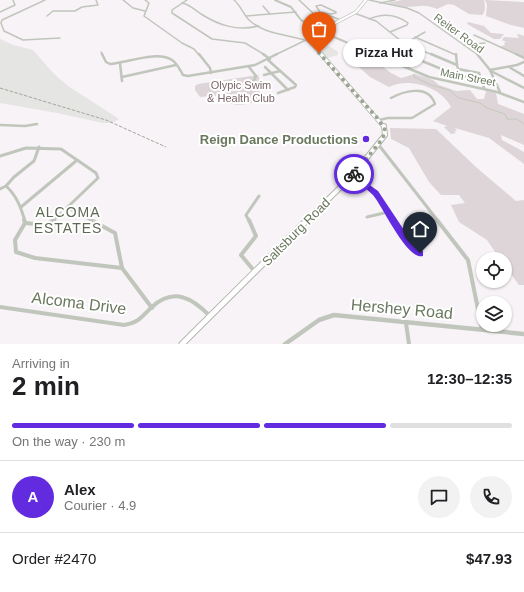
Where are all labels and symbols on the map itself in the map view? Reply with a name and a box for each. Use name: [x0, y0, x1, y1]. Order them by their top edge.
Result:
street label: Reiter Road: [432, 11, 486, 55]
pin: [302, 12, 336, 53]
callout: Pizza Hut: [343, 39, 425, 67]
street label: Main Street: [439, 66, 497, 88]
park label: Olypic Swim & Health Club: [207, 79, 275, 104]
place label: Reign Dance Productions: [200, 132, 358, 147]
marker: Reign Dance Productions: [361, 134, 371, 144]
courier: [334, 154, 374, 194]
street label: Saltsburg Road: [259, 195, 333, 269]
district label: ALCOMA ESTATES: [34, 204, 102, 236]
pin: [403, 212, 437, 253]
street label: Alcoma Drive: [31, 289, 127, 317]
street label: Hershey Road: [350, 296, 454, 322]

